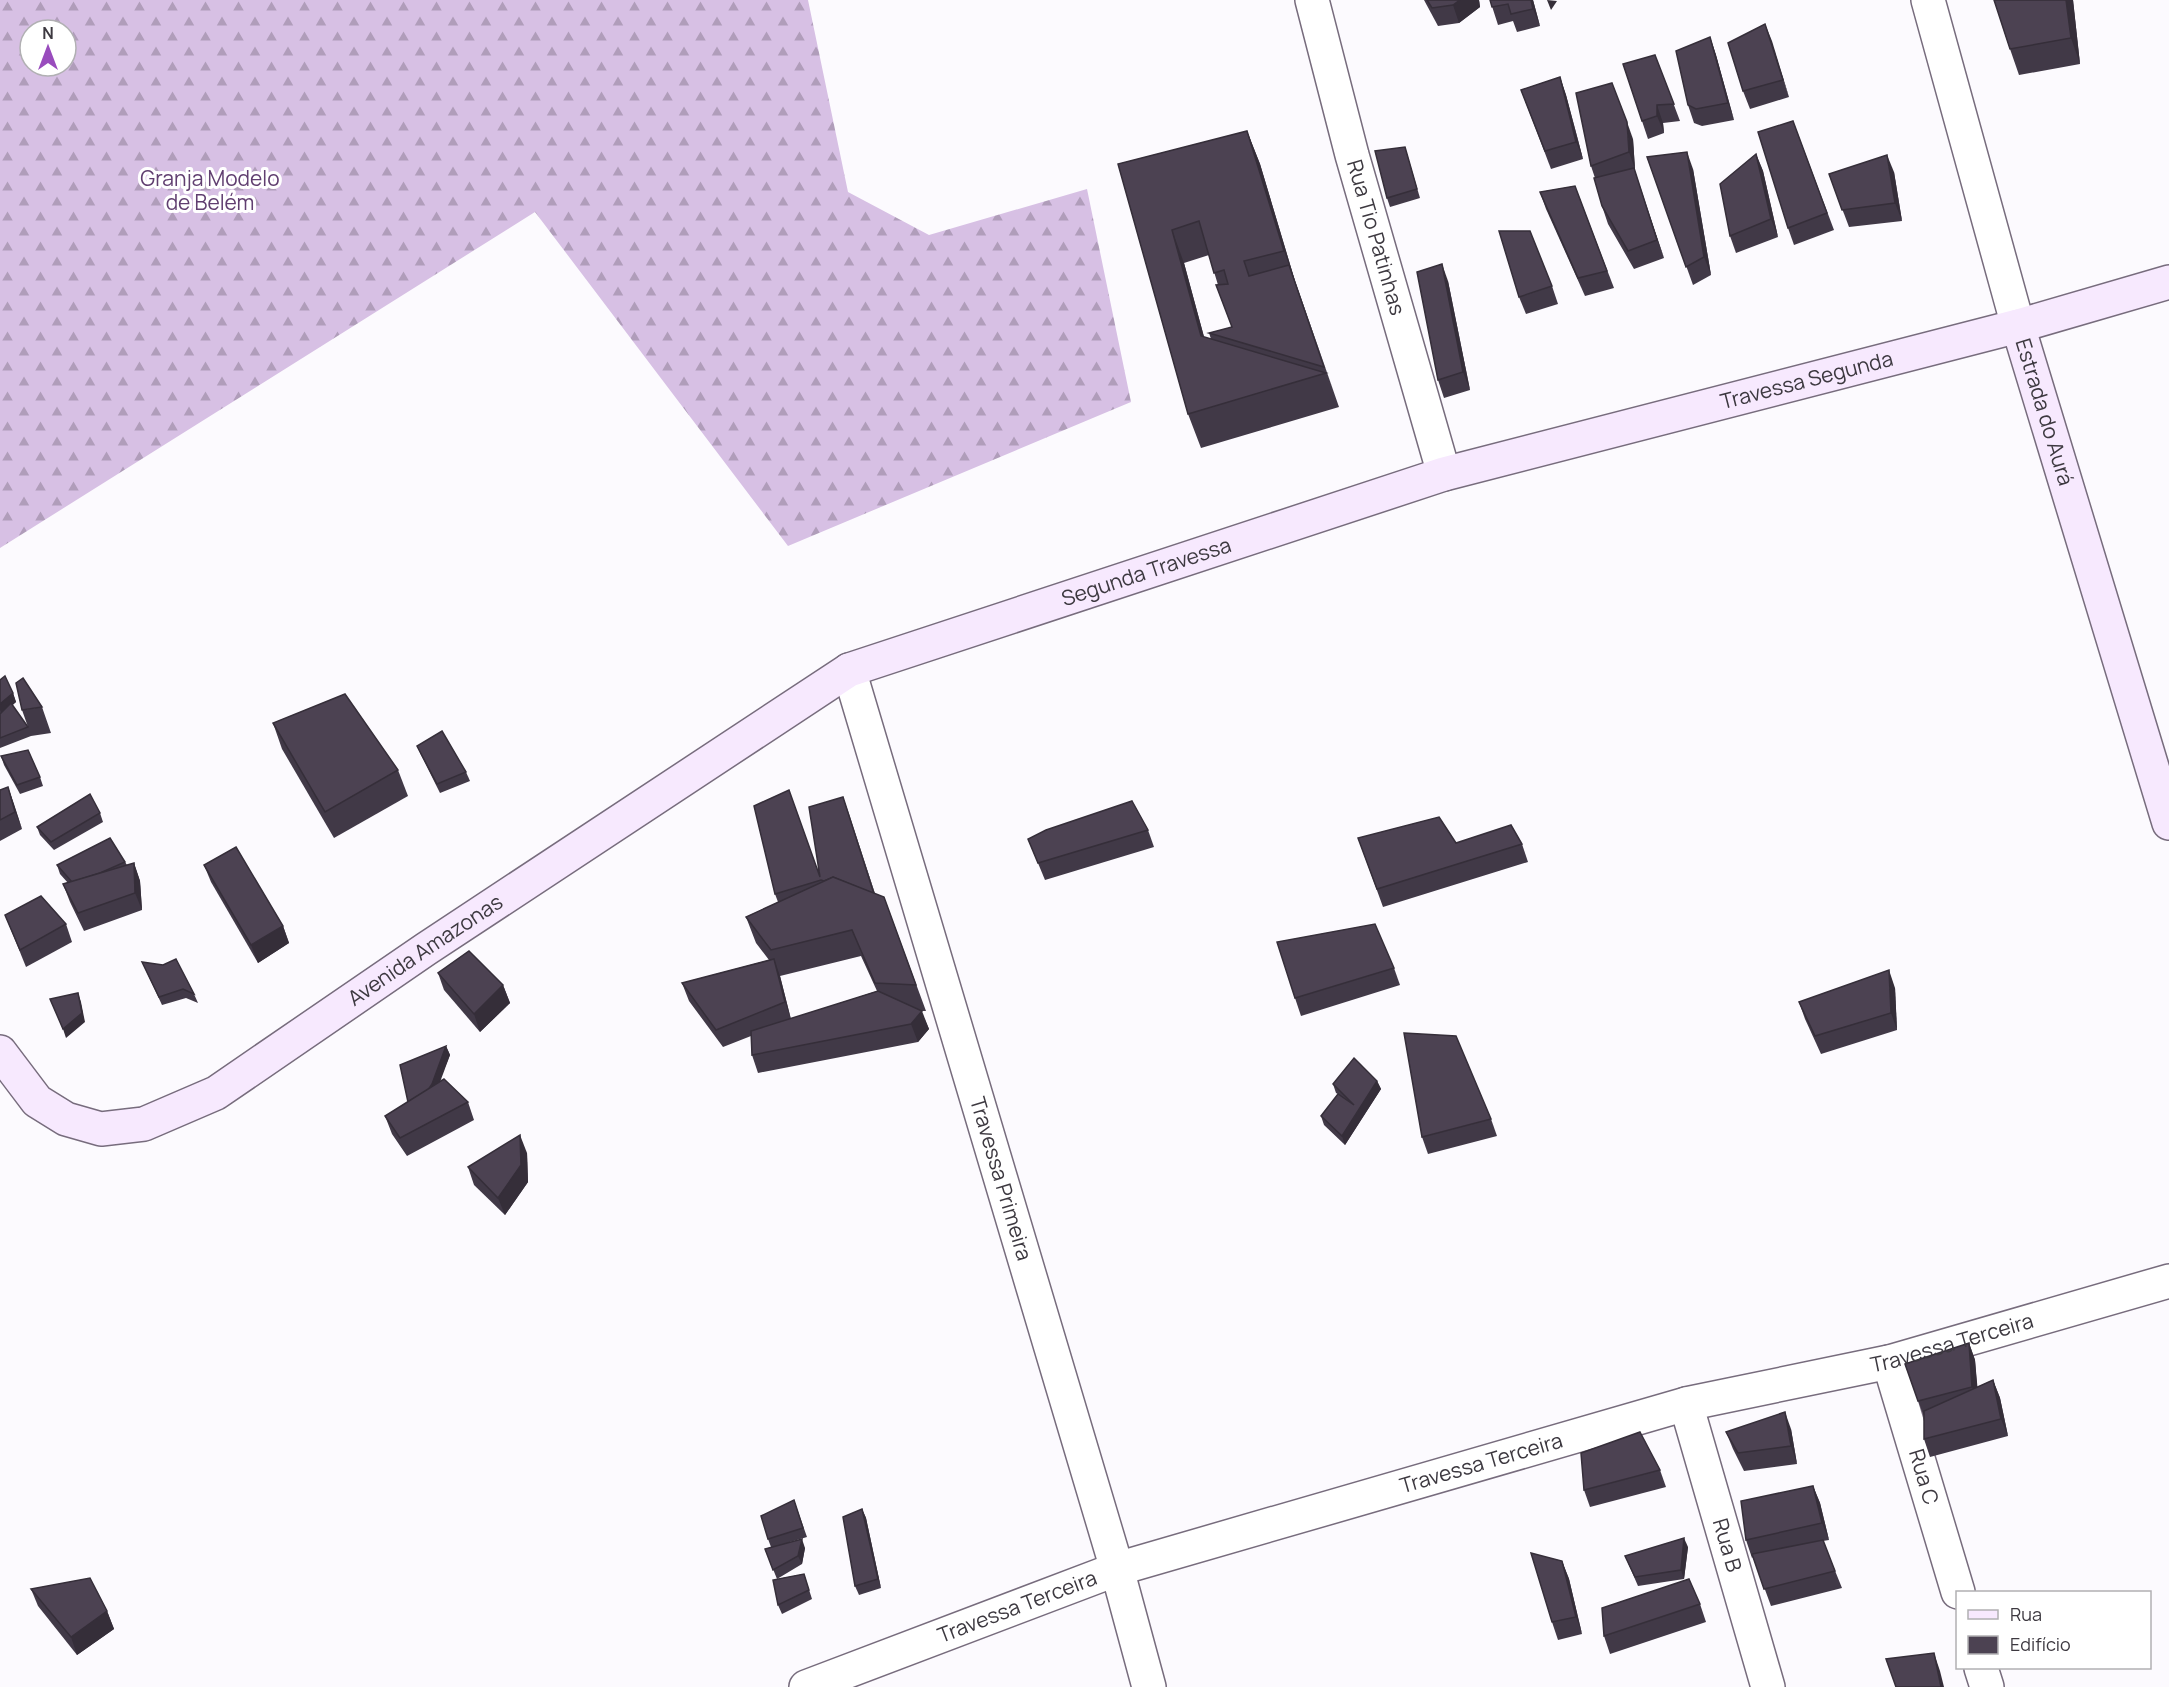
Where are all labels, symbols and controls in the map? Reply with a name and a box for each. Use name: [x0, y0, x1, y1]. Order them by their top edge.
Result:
north arrow: [18, 18, 78, 78]
text: N: [42, 22, 54, 44]
street label: Rua Tio Patinhas: [1341, 156, 1412, 318]
park label: Granja Modelo de Belém: [140, 164, 280, 216]
street label: Estrada do Aurá: [2010, 335, 2081, 489]
street label: Travessa Segunda: [1717, 344, 1896, 415]
street label: Segunda Travessa: [1058, 530, 1234, 612]
street label: Avenida Amazonas: [342, 887, 508, 1012]
street label: Travessa Primeira: [964, 1093, 1039, 1264]
street label: Travessa Terceira: [1868, 1306, 2036, 1378]
street label: Travessa Terceira: [1396, 1426, 1566, 1499]
street label: Rua C: [1903, 1446, 1946, 1508]
street label: Rua B: [1707, 1515, 1749, 1575]
street label: Travessa Terceira: [933, 1563, 1101, 1649]
legend: [1956, 1591, 2151, 1669]
text: Rua: [2010, 1602, 2042, 1626]
text: Edifício: [2010, 1632, 2071, 1656]

